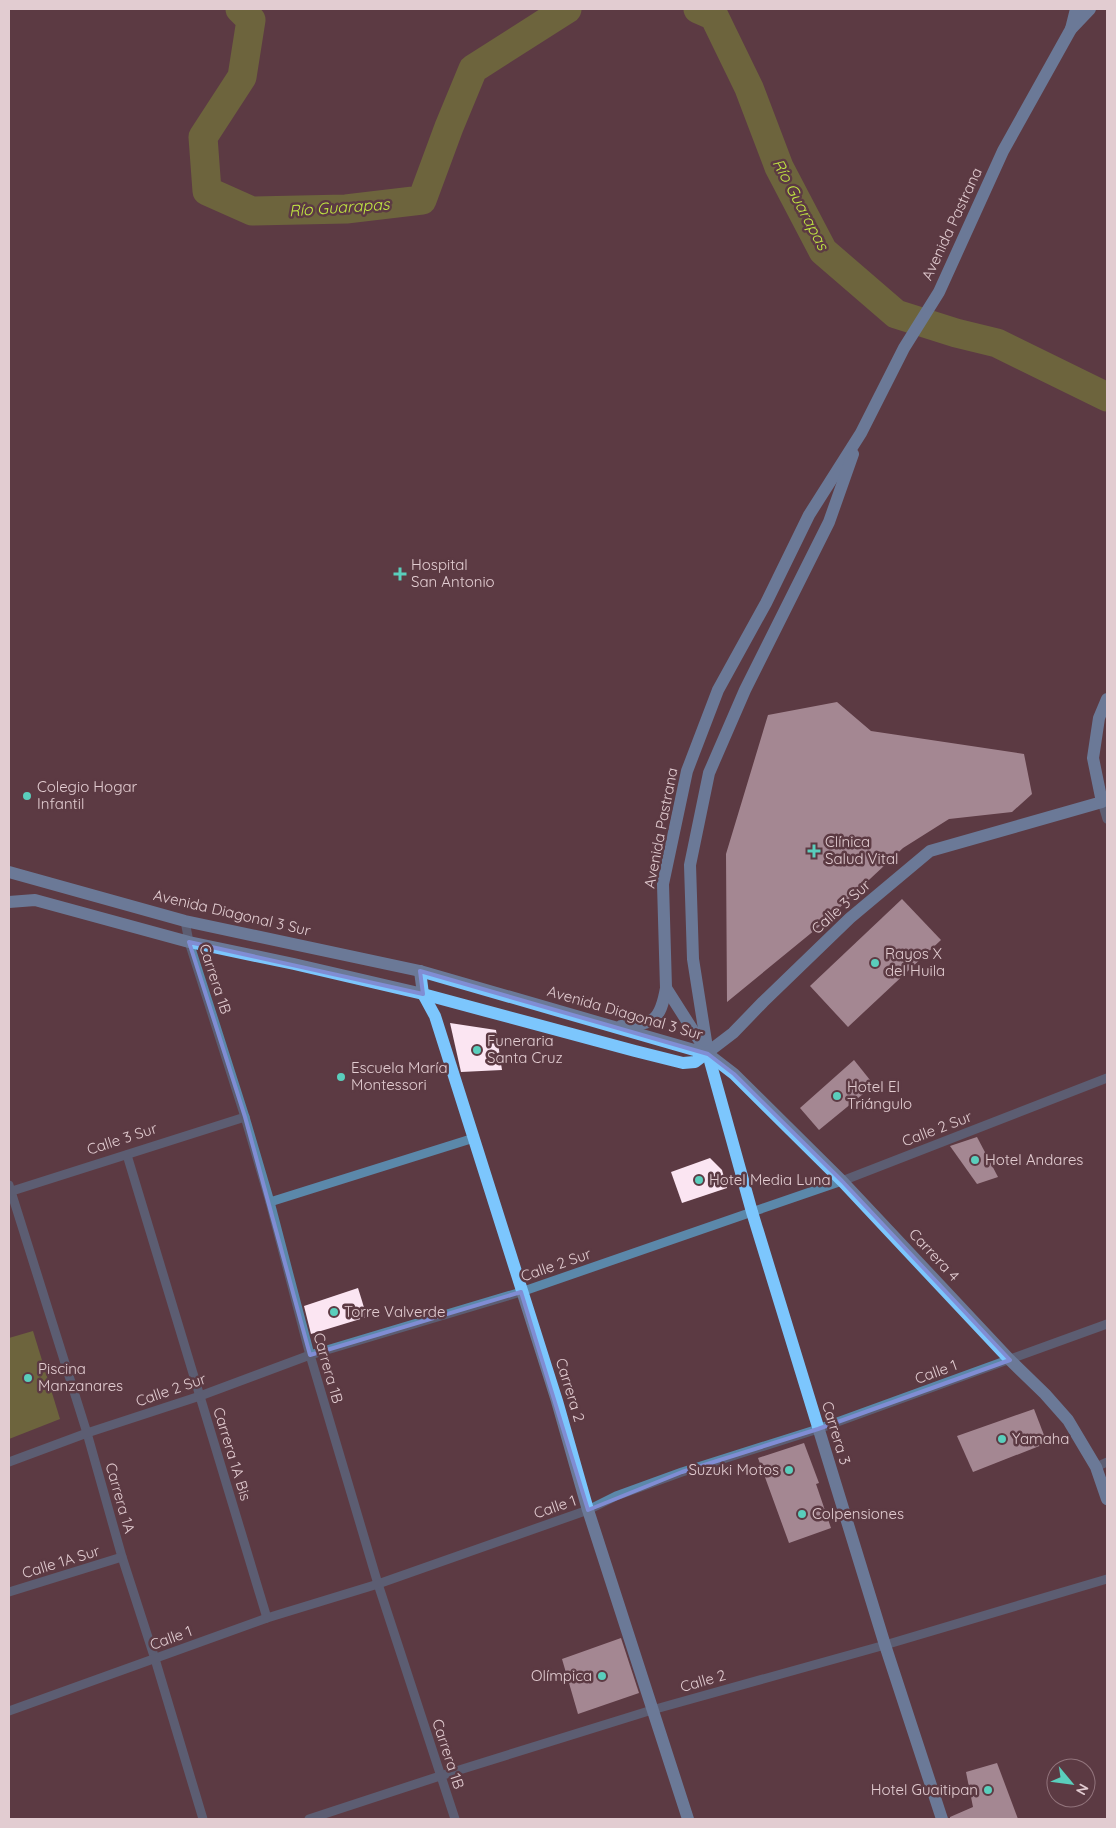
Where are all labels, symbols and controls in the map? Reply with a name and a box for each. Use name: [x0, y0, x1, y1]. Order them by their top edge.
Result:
water label: Río Guarapas: [769, 155, 834, 254]
street label: Avenida Pastrana: [917, 164, 986, 283]
water label: Río Guarapas: [288, 193, 391, 220]
place label: Hospital San Antonio: [411, 555, 495, 591]
marker: Hospital San Antonio: [393, 567, 407, 581]
street label: Avenida Pastrana: [640, 766, 682, 890]
place label: Colegio Hogar Infantil: [37, 777, 138, 813]
marker: Colegio Hogar Infantil: [21, 790, 33, 802]
place label: Clínica Salud Vital: [825, 832, 898, 868]
marker: Clínica Salud Vital: [807, 844, 821, 858]
street label: Calle 3 Sur: [807, 875, 874, 938]
street label: Avenida Diagonal 3 Sur: [152, 885, 313, 940]
street label: Carrera 1B: [195, 941, 236, 1017]
place label: Rayos X del Huila: [885, 944, 945, 980]
marker: Rayos X del Huila: [869, 957, 881, 969]
street label: Avenida Diagonal 3 Sur: [545, 981, 705, 1044]
place label: Funeraria Santa Cruz: [487, 1031, 563, 1067]
marker: Funeraria Santa Cruz: [471, 1044, 483, 1056]
place label: Escuela María Montessori: [351, 1058, 448, 1094]
marker: Escuela María Montessori: [335, 1071, 347, 1083]
place label: Hotel El Triángulo: [847, 1077, 912, 1113]
marker: Hotel El Triángulo: [831, 1090, 843, 1102]
street label: Calle 2 Sur: [899, 1106, 975, 1151]
street label: Calle 3 Sur: [84, 1118, 160, 1159]
place label: Hotel Andares: [985, 1150, 1083, 1169]
marker: Hotel Andares: [969, 1154, 981, 1166]
place label: Hotel Media Luna: [709, 1170, 831, 1189]
marker: Hotel Media Luna: [693, 1174, 705, 1186]
street label: Carrera 4: [905, 1224, 964, 1285]
street label: Calle 2 Sur: [518, 1244, 594, 1285]
place label: Torre Valverde: [344, 1302, 445, 1321]
marker: Torre Valverde: [328, 1306, 340, 1318]
street label: Carrera 1B: [309, 1330, 348, 1406]
street label: Calle 1: [912, 1355, 960, 1388]
street label: Carrera 2: [552, 1356, 589, 1424]
place label: Piscina Manzanares: [38, 1359, 123, 1395]
street label: Calle 2 Sur: [133, 1369, 209, 1410]
marker: Piscina Manzanares: [22, 1372, 34, 1384]
street label: Carrera 3: [818, 1399, 855, 1467]
street label: Carrera 1A Bis: [209, 1405, 256, 1503]
place label: Yamaha: [1012, 1429, 1069, 1448]
marker: Yamaha: [996, 1433, 1008, 1445]
street label: Carrera 1A: [101, 1460, 140, 1536]
place label: Suzuki Motos: [688, 1460, 779, 1479]
marker: Suzuki Motos: [783, 1464, 795, 1476]
street label: Calle 1: [531, 1490, 579, 1523]
place label: Colpensiones: [812, 1504, 904, 1523]
marker: Colpensiones: [796, 1508, 808, 1520]
street label: Calle 1A Sur: [20, 1541, 102, 1582]
street label: Calle 1: [147, 1621, 195, 1654]
street label: Calle 2: [678, 1665, 728, 1696]
place label: Olímpica: [531, 1666, 592, 1685]
marker: Olímpica: [596, 1670, 608, 1682]
street label: Carrera 1B: [428, 1716, 469, 1792]
north arrow: [1046, 1758, 1096, 1808]
place label: Hotel Guaitipan: [871, 1780, 978, 1799]
text: N: [1072, 1780, 1093, 1798]
marker: Hotel Guaitipan: [982, 1784, 994, 1796]

